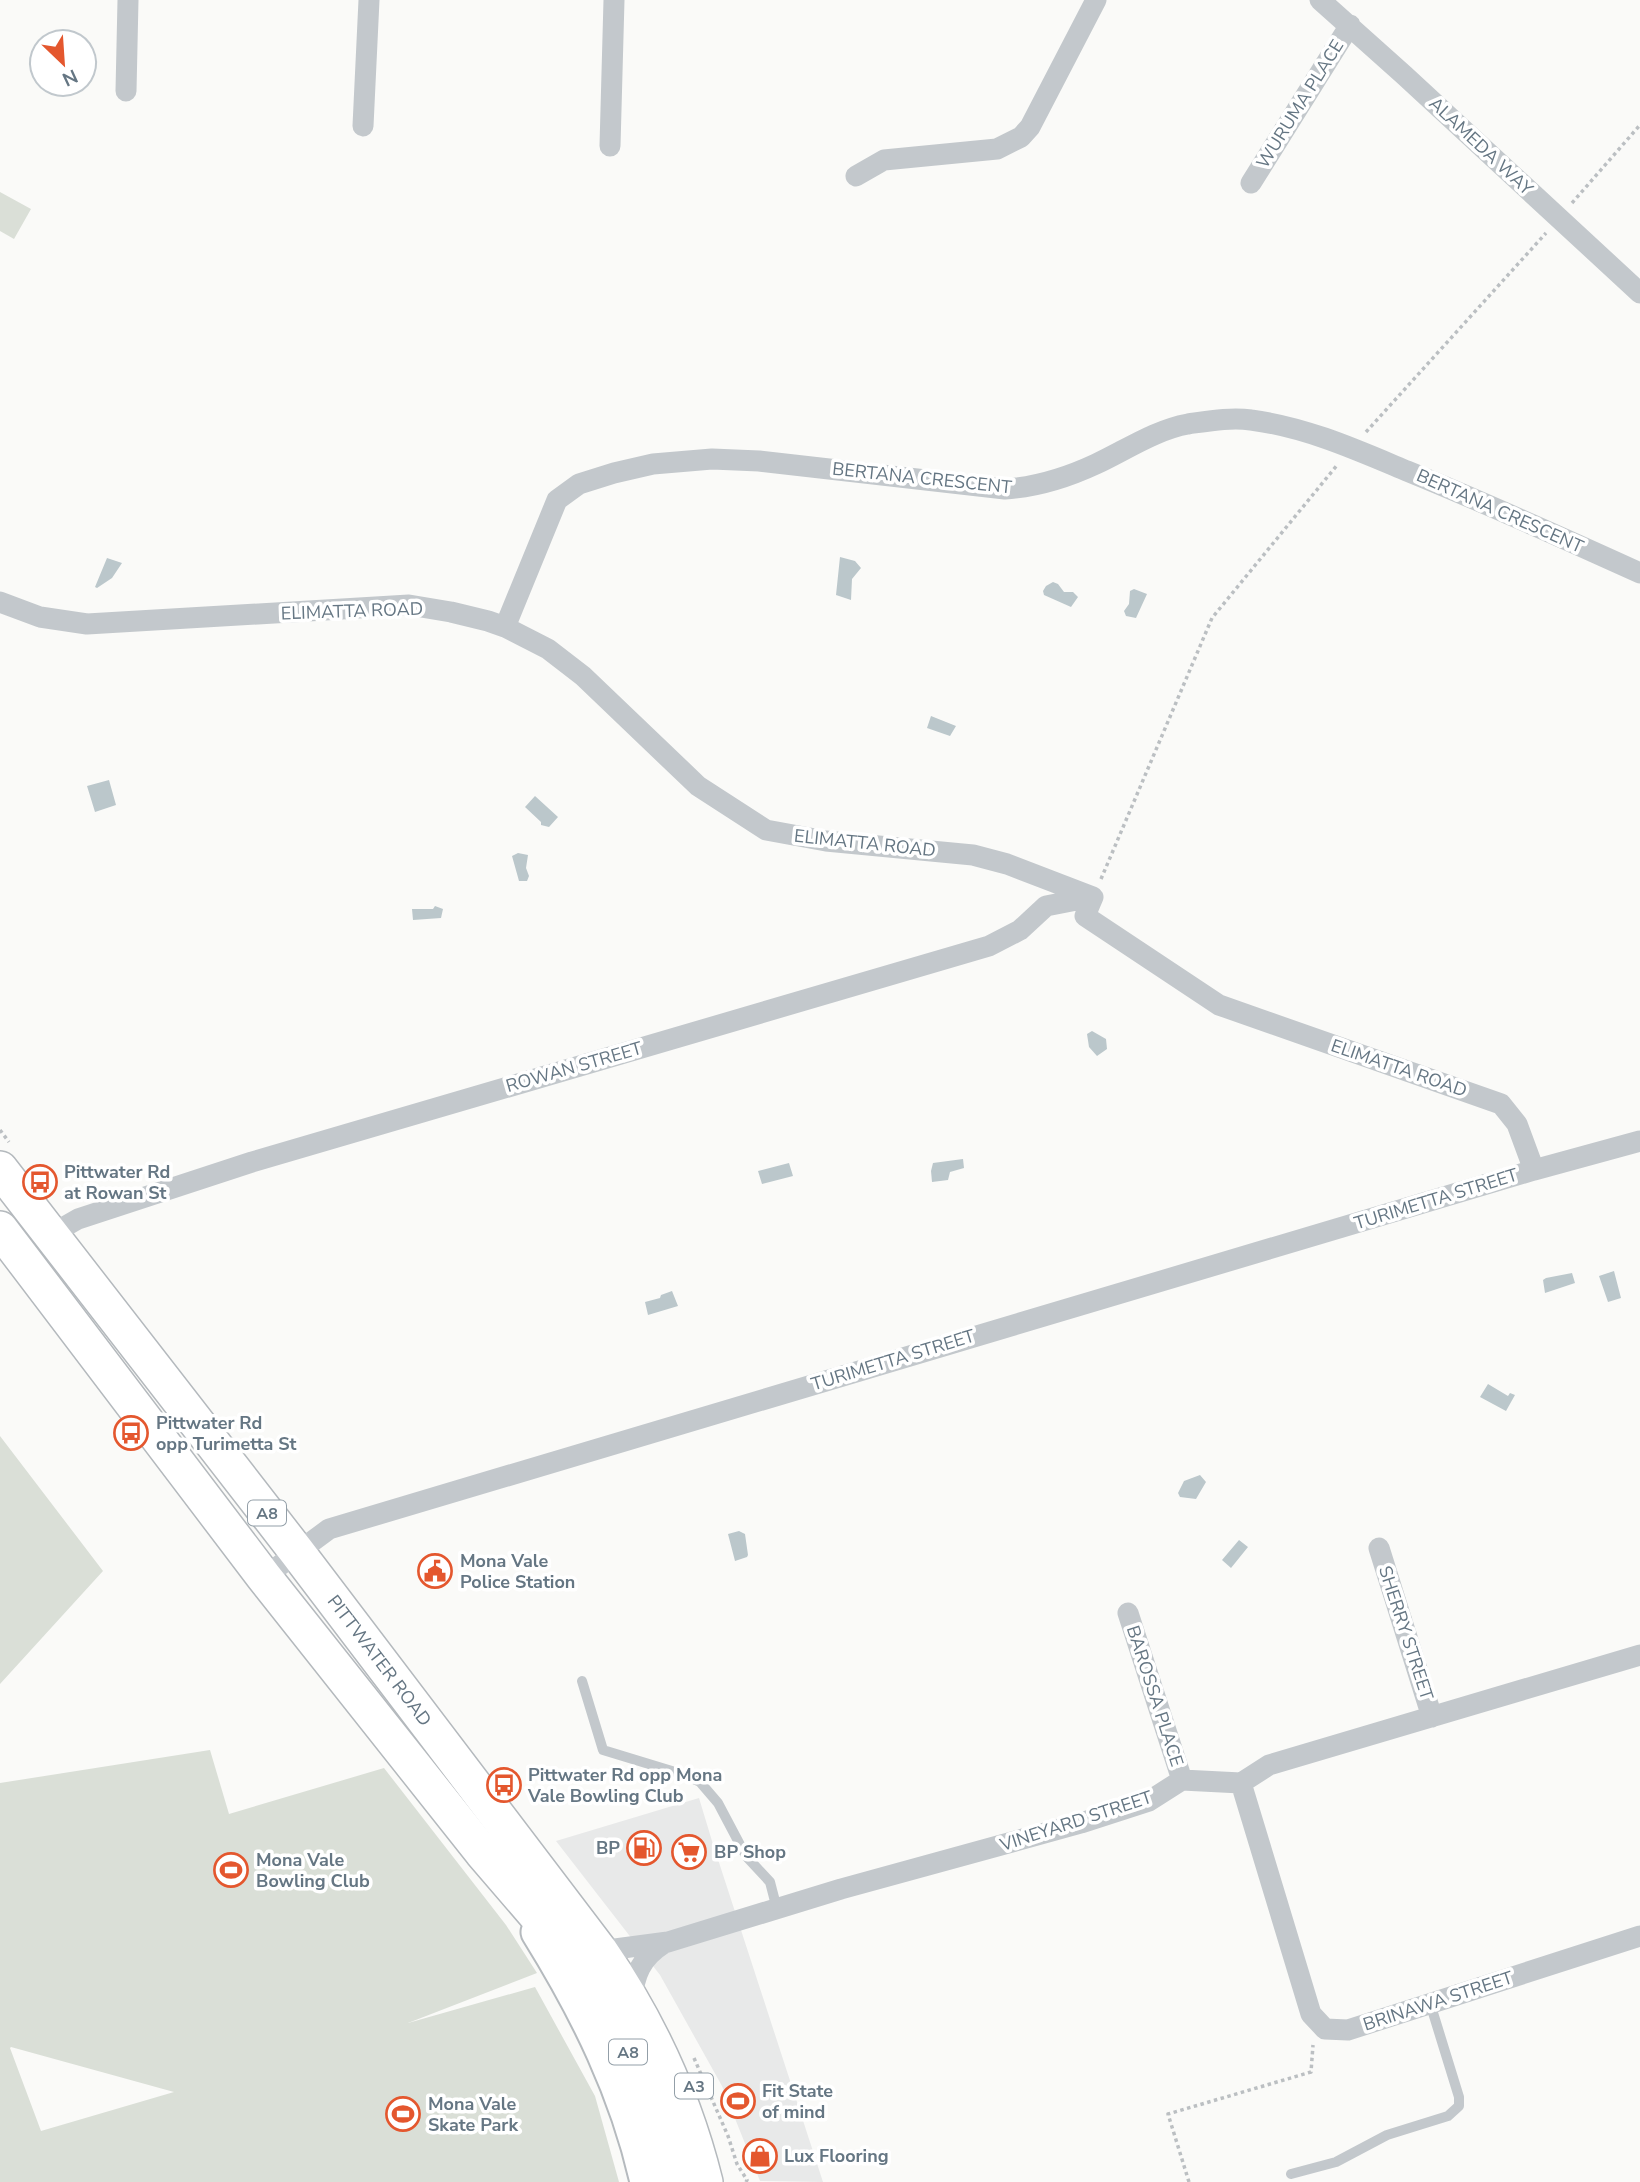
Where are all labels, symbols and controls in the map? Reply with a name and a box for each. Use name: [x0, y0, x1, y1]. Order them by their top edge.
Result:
north arrow: [28, 28, 98, 98]
street label: WURUMA PLACE: [1251, 35, 1349, 173]
text: N: [58, 63, 82, 92]
street label: ALAMEDA WAY: [1424, 92, 1538, 201]
street label: BERTANA CRESCENT: [831, 457, 1013, 499]
street label: BERTANA CRESCENT: [1413, 463, 1587, 559]
street label: ELIMATTA ROAD: [280, 597, 424, 625]
street label: ELIMATTA ROAD: [793, 824, 937, 862]
street label: ELIMATTA ROAD: [1328, 1033, 1470, 1103]
street label: ROWAN STREET: [503, 1036, 645, 1098]
place label: Pittwater Rd at Rowan St: [64, 1160, 170, 1205]
bus stop icon: Pittwater Rd at Rowan St: [21, 1163, 59, 1201]
street label: TURIMETTA STREET: [1351, 1163, 1521, 1235]
street label: TURIMETTA STREET: [808, 1324, 978, 1396]
place label: Pittwater Rd opp Turimetta St: [156, 1411, 297, 1456]
bus stop icon: Pittwater Rd opp Turimetta St: [112, 1414, 150, 1452]
road number: A8: [248, 1500, 286, 1526]
place label: Mona Vale Police Station: [460, 1549, 575, 1594]
public building icon: Mona Vale Police Station: [416, 1552, 454, 1590]
street label: SHERRY STREET: [1373, 1563, 1439, 1703]
street label: PITTWATER ROAD: [322, 1590, 437, 1731]
street label: BAROSSA PLACE: [1121, 1622, 1189, 1770]
place label: Pittwater Rd opp Mona Vale Bowling Club: [527, 1763, 722, 1808]
bus stop icon: Pittwater Rd opp Mona Vale Bowling Club: [485, 1766, 523, 1804]
street label: VINEYARD STREET: [996, 1785, 1155, 1857]
fuel station icon: BP: [625, 1829, 663, 1867]
supermarket icon: BP Shop: [670, 1833, 708, 1871]
place label: BP: [596, 1836, 620, 1860]
place label: BP Shop: [714, 1840, 786, 1864]
place label: Mona Vale Bowling Club: [256, 1848, 370, 1893]
sports icon: Mona Vale Bowling Club: [212, 1851, 250, 1889]
street label: BRINAWA STREET: [1360, 1965, 1516, 2037]
road number: A8: [609, 2040, 647, 2064]
road number: A3: [675, 2074, 713, 2098]
place label: Fit State of mind: [762, 2079, 833, 2124]
sports icon: Fit State of mind: [719, 2082, 757, 2120]
place label: Mona Vale Skate Park: [428, 2092, 518, 2137]
sports icon: Mona Vale Skate Park: [384, 2095, 422, 2133]
shop icon: Lux Flooring: [741, 2137, 779, 2175]
place label: Lux Flooring: [784, 2144, 889, 2168]

